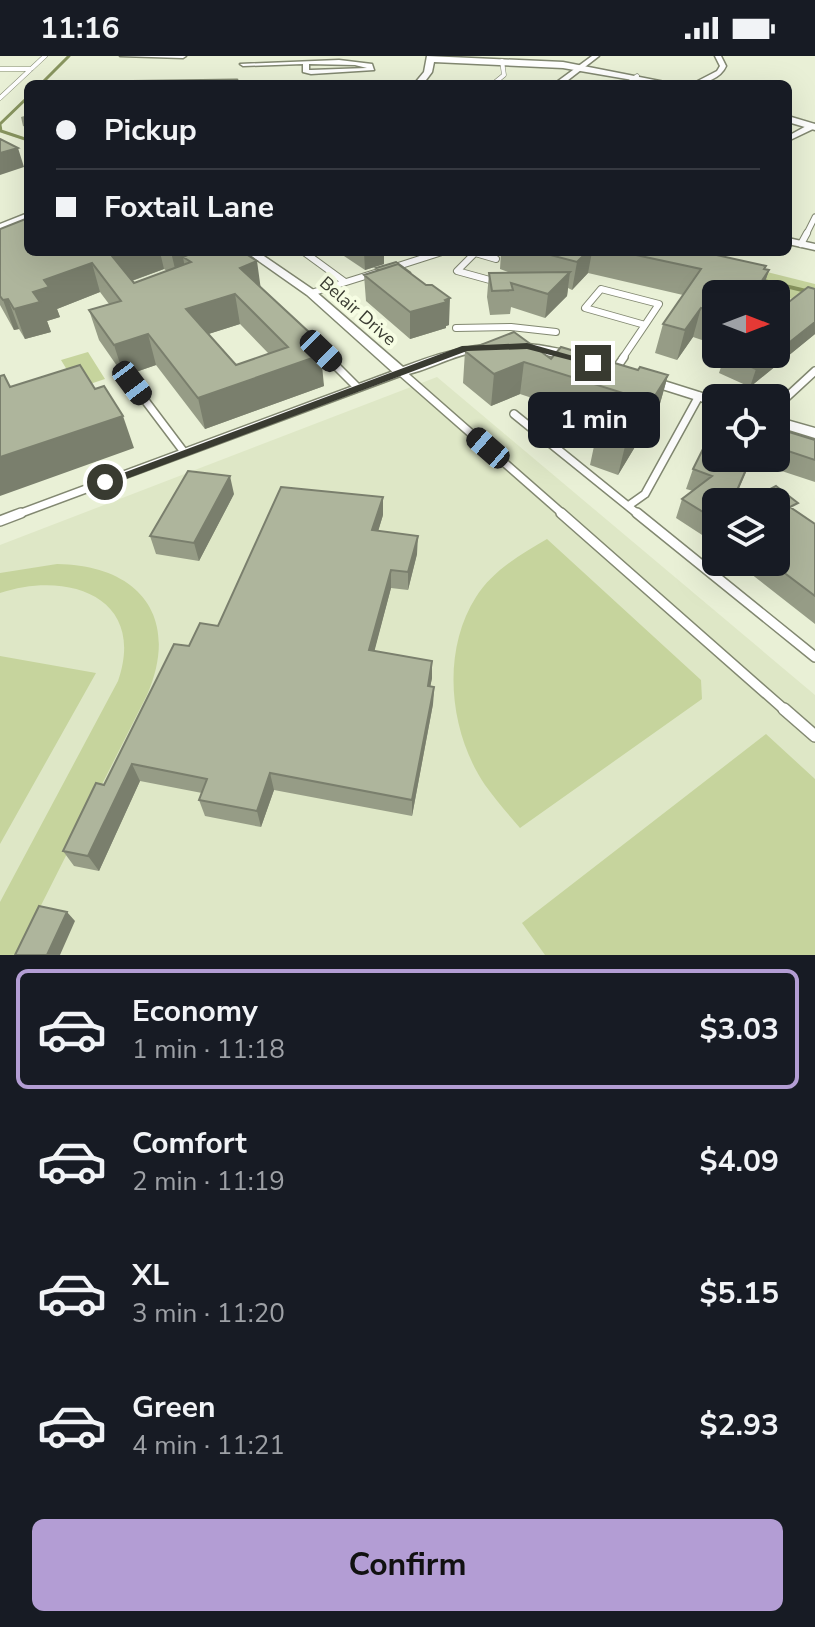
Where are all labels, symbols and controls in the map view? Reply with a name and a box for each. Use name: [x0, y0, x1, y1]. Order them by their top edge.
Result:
text: 11:16: [40, 8, 119, 49]
text: Pickup: [104, 110, 197, 151]
text: Foxtail Lane: [104, 187, 274, 228]
street label: Belair Drive: [314, 271, 402, 351]
north arrow: [702, 280, 790, 368]
map controls: [702, 280, 790, 576]
car: [295, 326, 347, 376]
route end: [575, 345, 611, 381]
car: [108, 357, 156, 409]
button: locate: [702, 384, 790, 472]
callout: 1 min: [527, 391, 659, 447]
text: 1 min: [560, 402, 628, 437]
car: [462, 423, 514, 473]
route start: [87, 464, 123, 500]
button: layers: [702, 488, 790, 576]
text: Economy: [132, 991, 258, 1032]
icon: car: [36, 993, 108, 1065]
text: $3.03: [700, 1009, 779, 1050]
text: 1 min · 11:18: [132, 1032, 285, 1067]
text: Comfort: [132, 1123, 247, 1164]
icon: car: [36, 1125, 108, 1197]
text: $4.09: [700, 1141, 779, 1182]
text: 2 min · 11:19: [132, 1164, 285, 1199]
text: XL: [132, 1255, 169, 1296]
icon: car: [36, 1257, 108, 1329]
text: $5.15: [700, 1273, 779, 1314]
text: 3 min · 11:20: [132, 1296, 285, 1331]
text: Green: [132, 1387, 216, 1428]
icon: car: [36, 1389, 108, 1461]
text: $2.93: [700, 1405, 779, 1446]
text: 4 min · 11:21: [132, 1428, 285, 1463]
button: Confirm: [32, 1519, 783, 1611]

